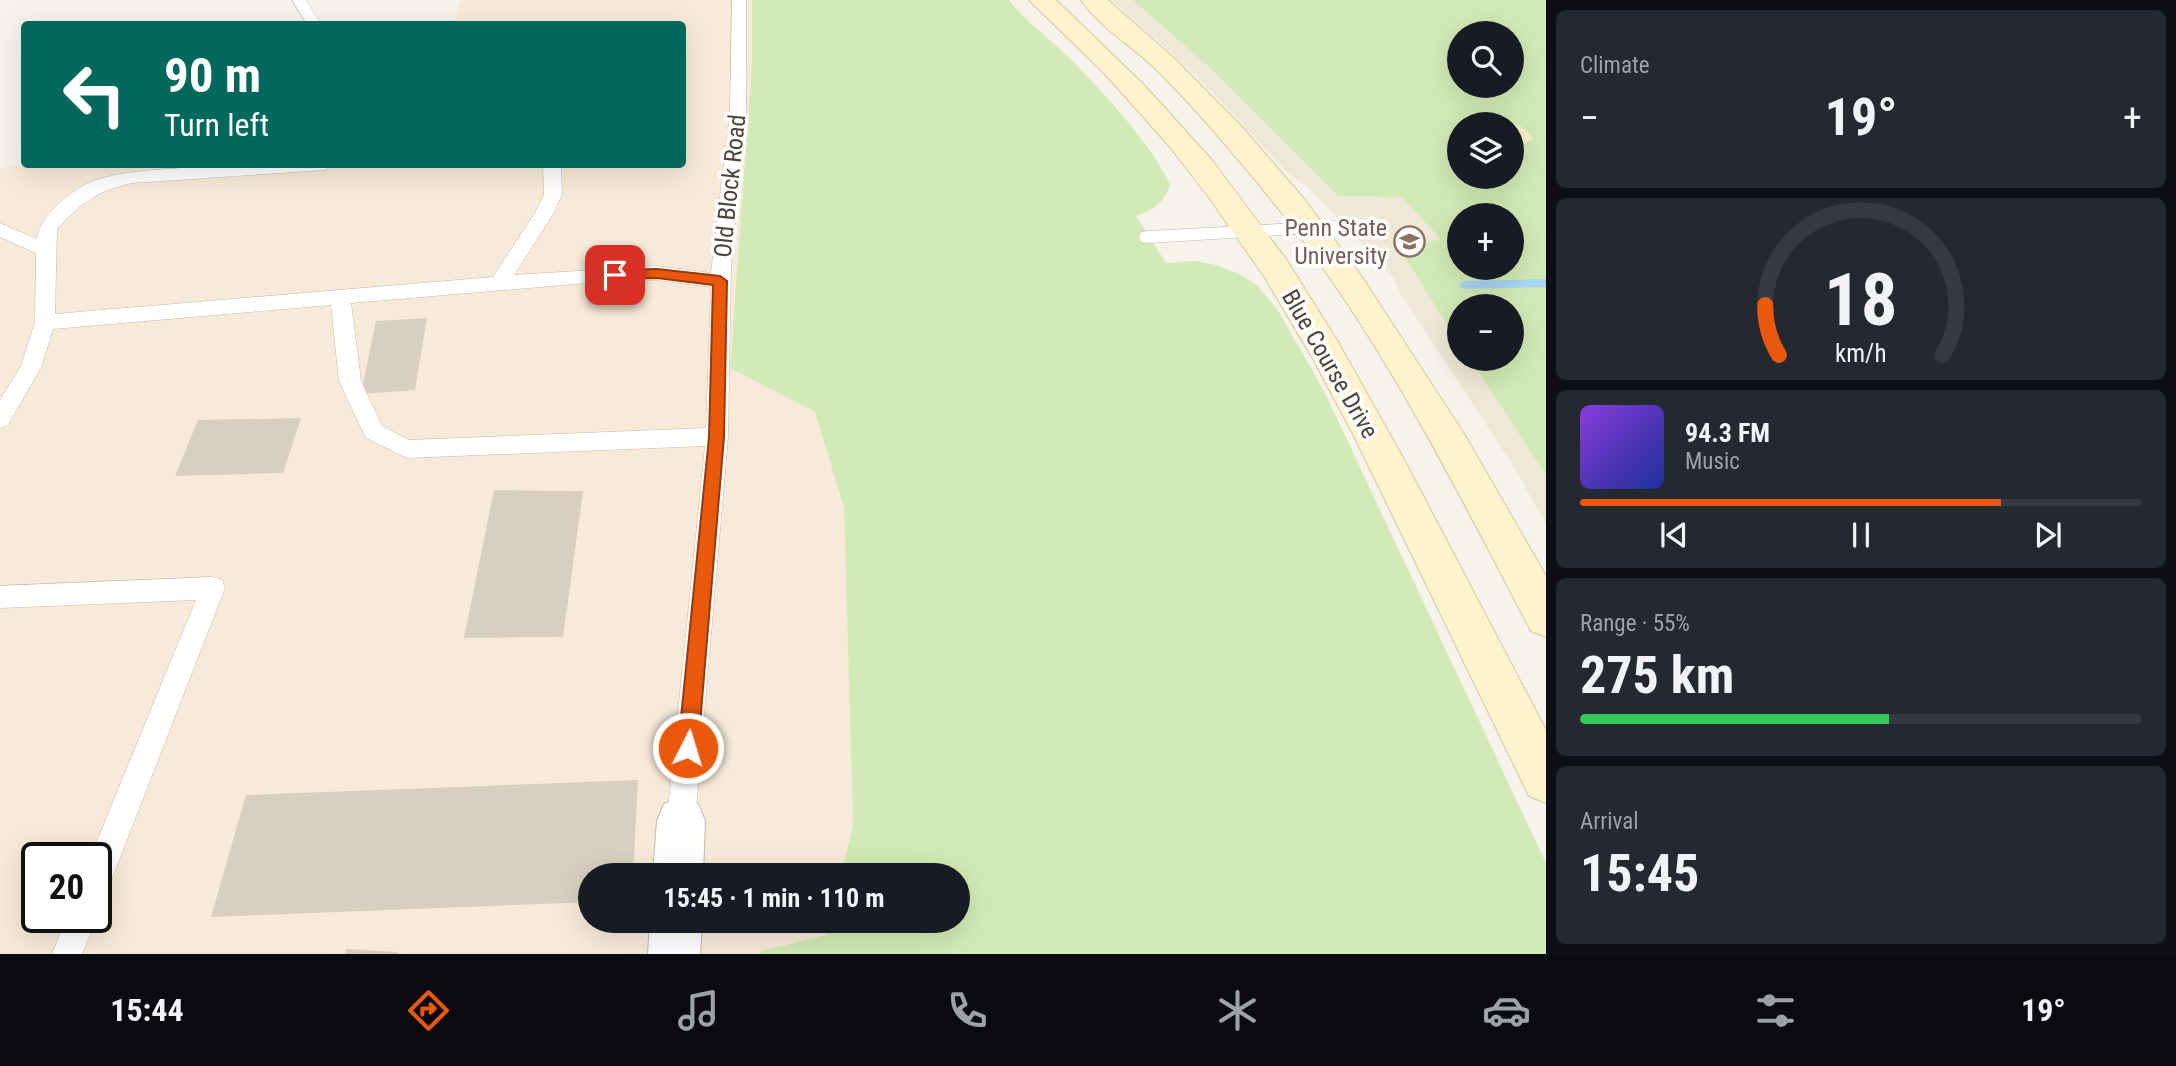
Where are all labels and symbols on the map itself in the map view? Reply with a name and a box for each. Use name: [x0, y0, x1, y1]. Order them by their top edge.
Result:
street label: Old Block Road: [709, 113, 751, 259]
place label: Penn State University: [1284, 214, 1387, 270]
school or university icon: Penn State University: [1393, 225, 1427, 259]
pin: [585, 245, 645, 305]
street label: Blue Course Drive: [1276, 285, 1384, 443]
position arrow: [651, 711, 725, 785]
speed limit sign: 20: [21, 842, 112, 933]

